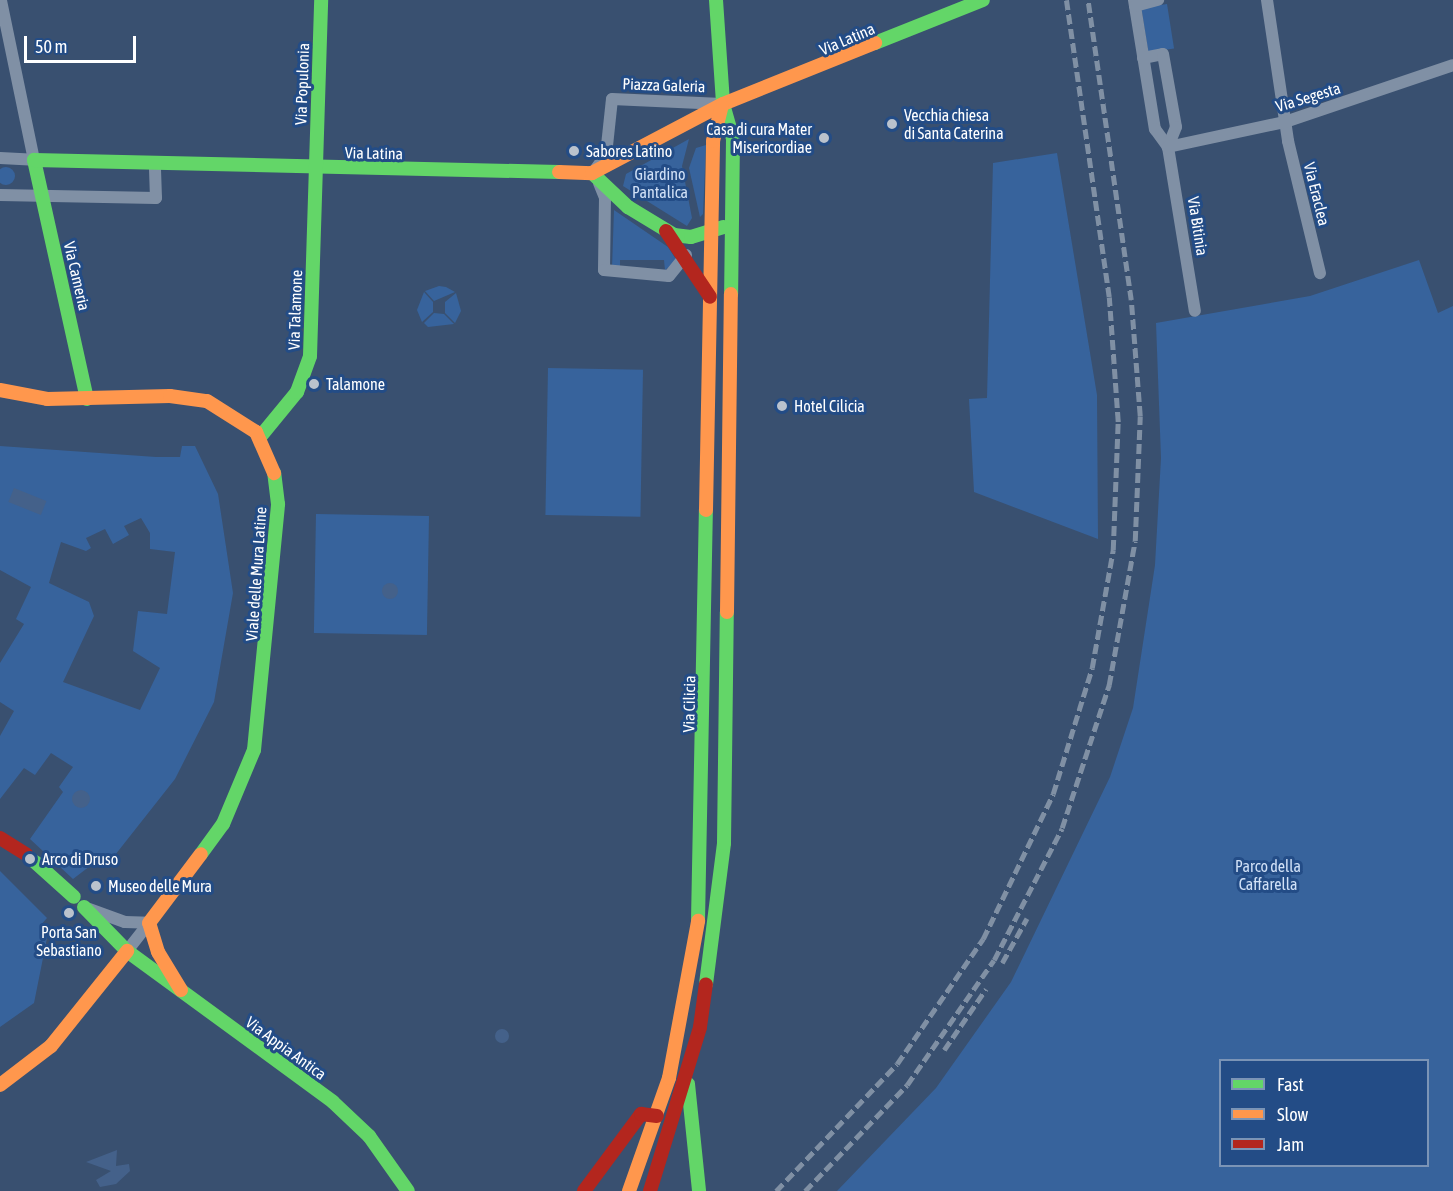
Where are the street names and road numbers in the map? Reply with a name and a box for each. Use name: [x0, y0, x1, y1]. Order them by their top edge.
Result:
street label: Via Latina: [816, 19, 878, 59]
street label: Via Populonia: [291, 43, 313, 125]
street label: Piazza Galeria: [622, 74, 706, 96]
street label: Via Segesta: [1273, 78, 1343, 116]
street label: Via Latina: [345, 143, 403, 163]
street label: Via Eraclea: [1300, 160, 1334, 228]
street label: Via Bitinia: [1184, 195, 1212, 257]
street label: Via Cameria: [60, 240, 94, 312]
street label: Via Talamone: [284, 270, 306, 350]
street label: Viale delle Mura Latine: [242, 506, 270, 642]
street label: Via Cilicia: [679, 675, 699, 733]
street label: Via Appia Antica: [242, 1012, 330, 1084]

